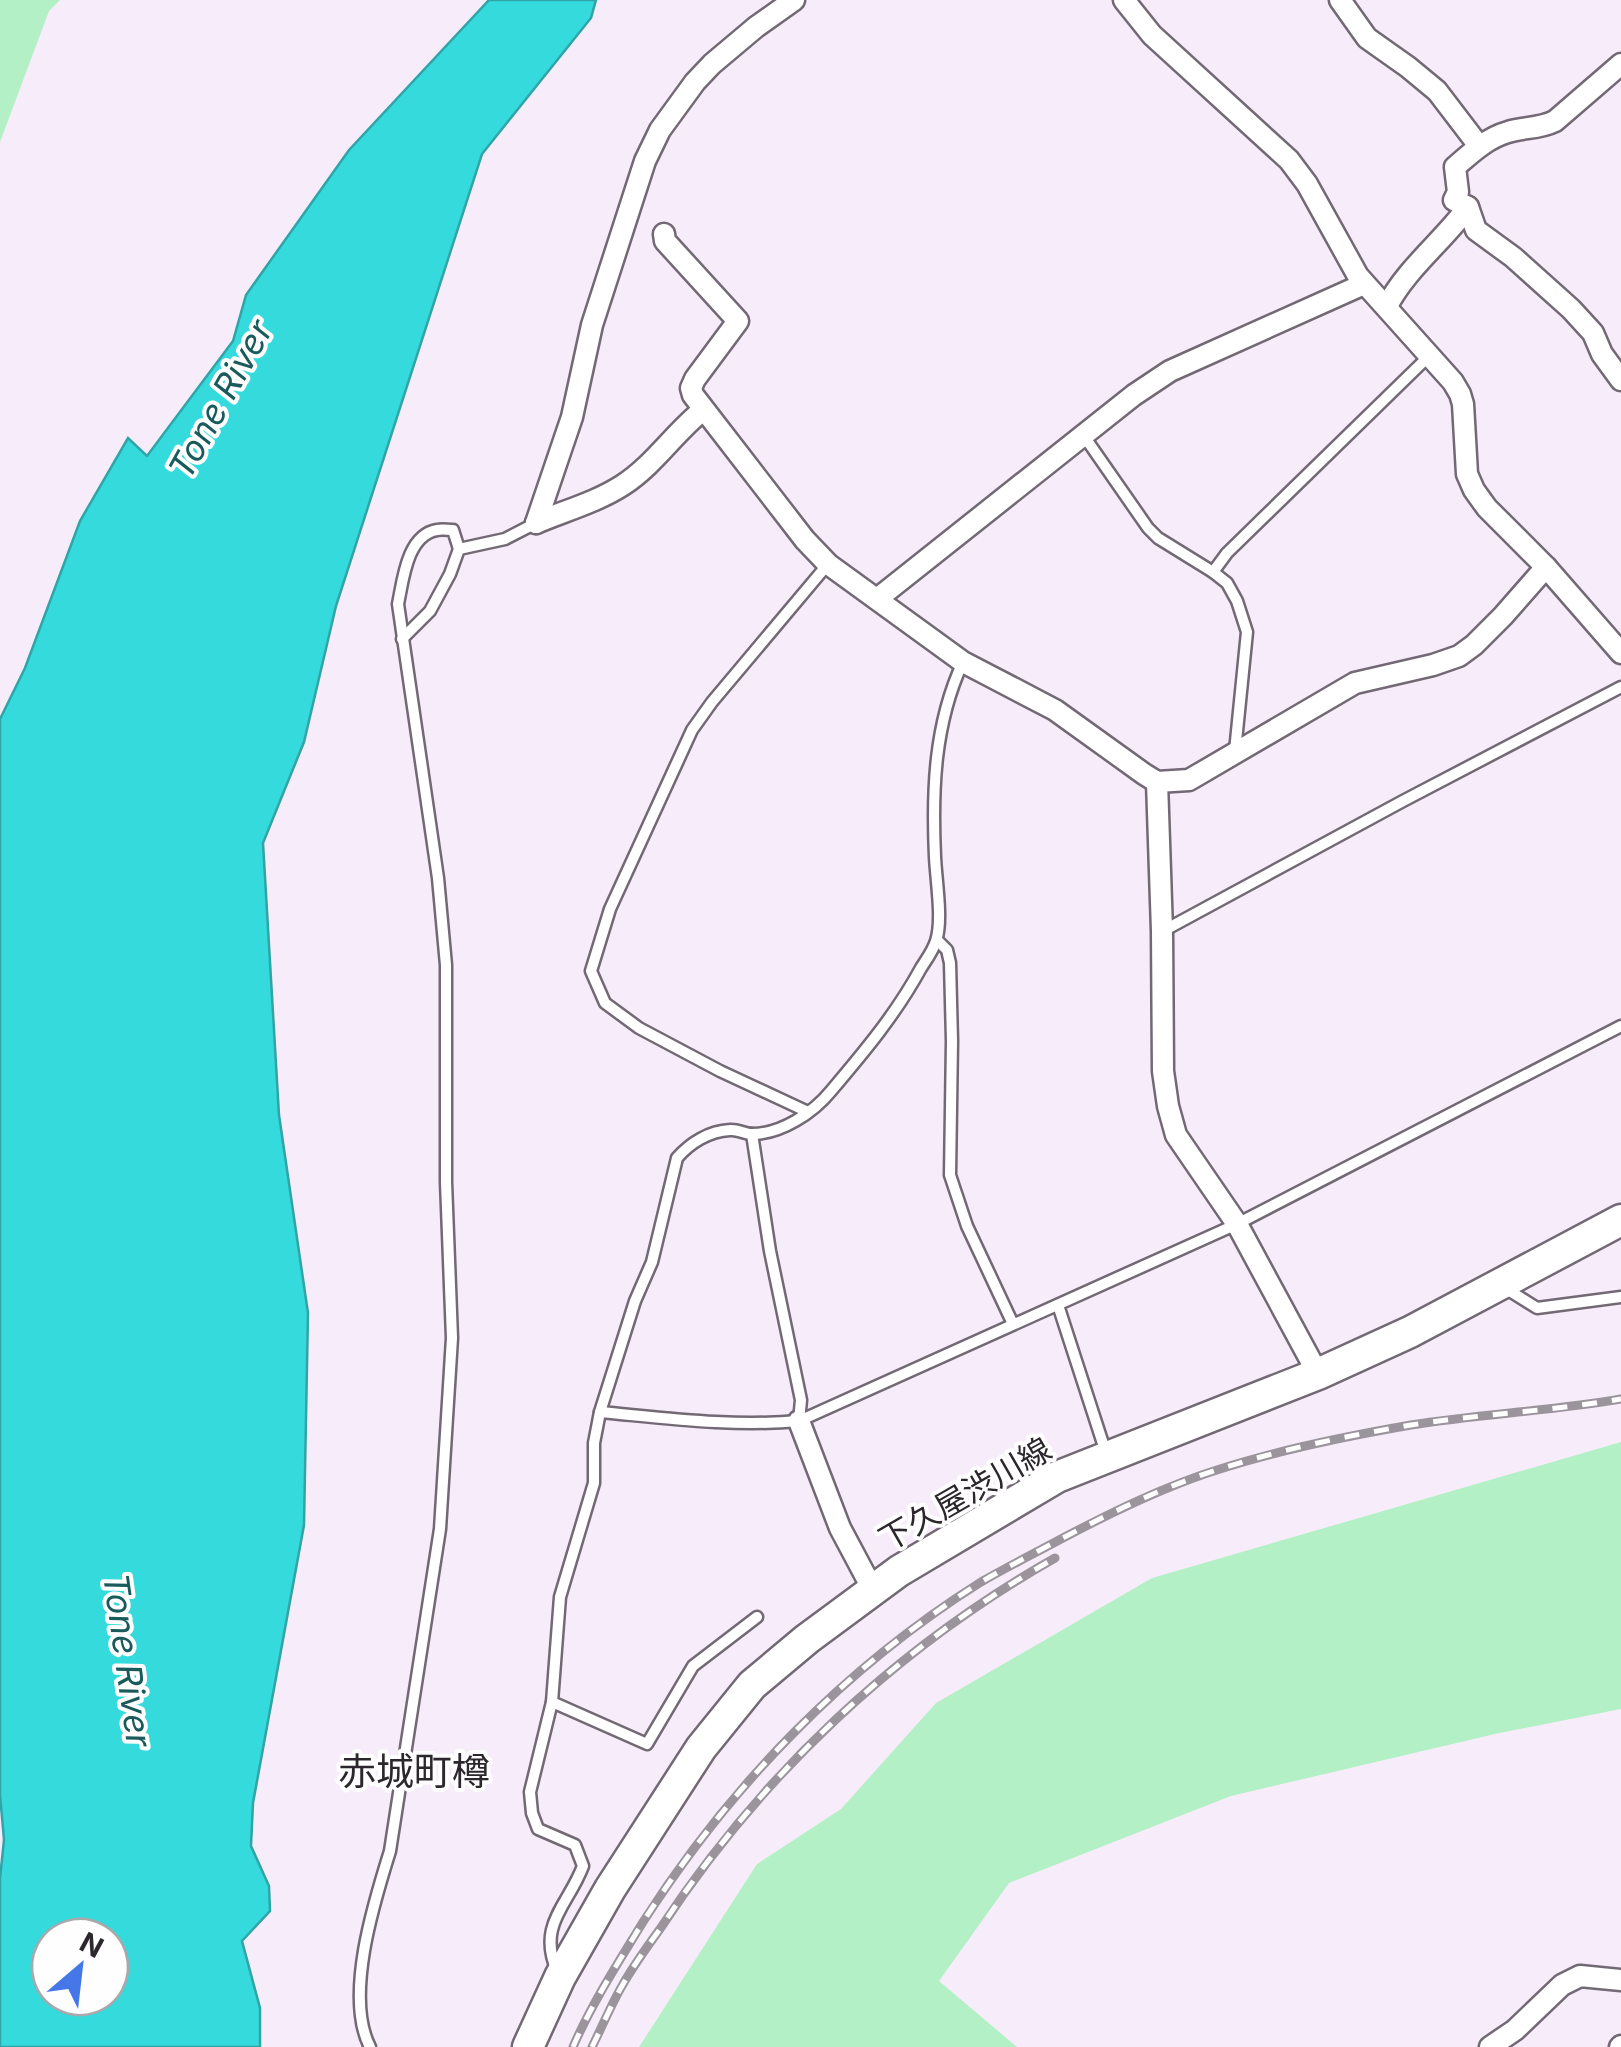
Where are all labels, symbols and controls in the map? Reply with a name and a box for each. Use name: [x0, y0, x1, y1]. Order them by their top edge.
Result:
water label: Tone River: [159, 312, 281, 486]
street label: 下久屋渋川線: [872, 1429, 1058, 1559]
water label: Tone River: [95, 1570, 161, 1750]
district label: 赤城町樽: [338, 1748, 490, 1794]
north arrow: [30, 1917, 130, 2017]
text: N: [74, 1925, 109, 1965]

